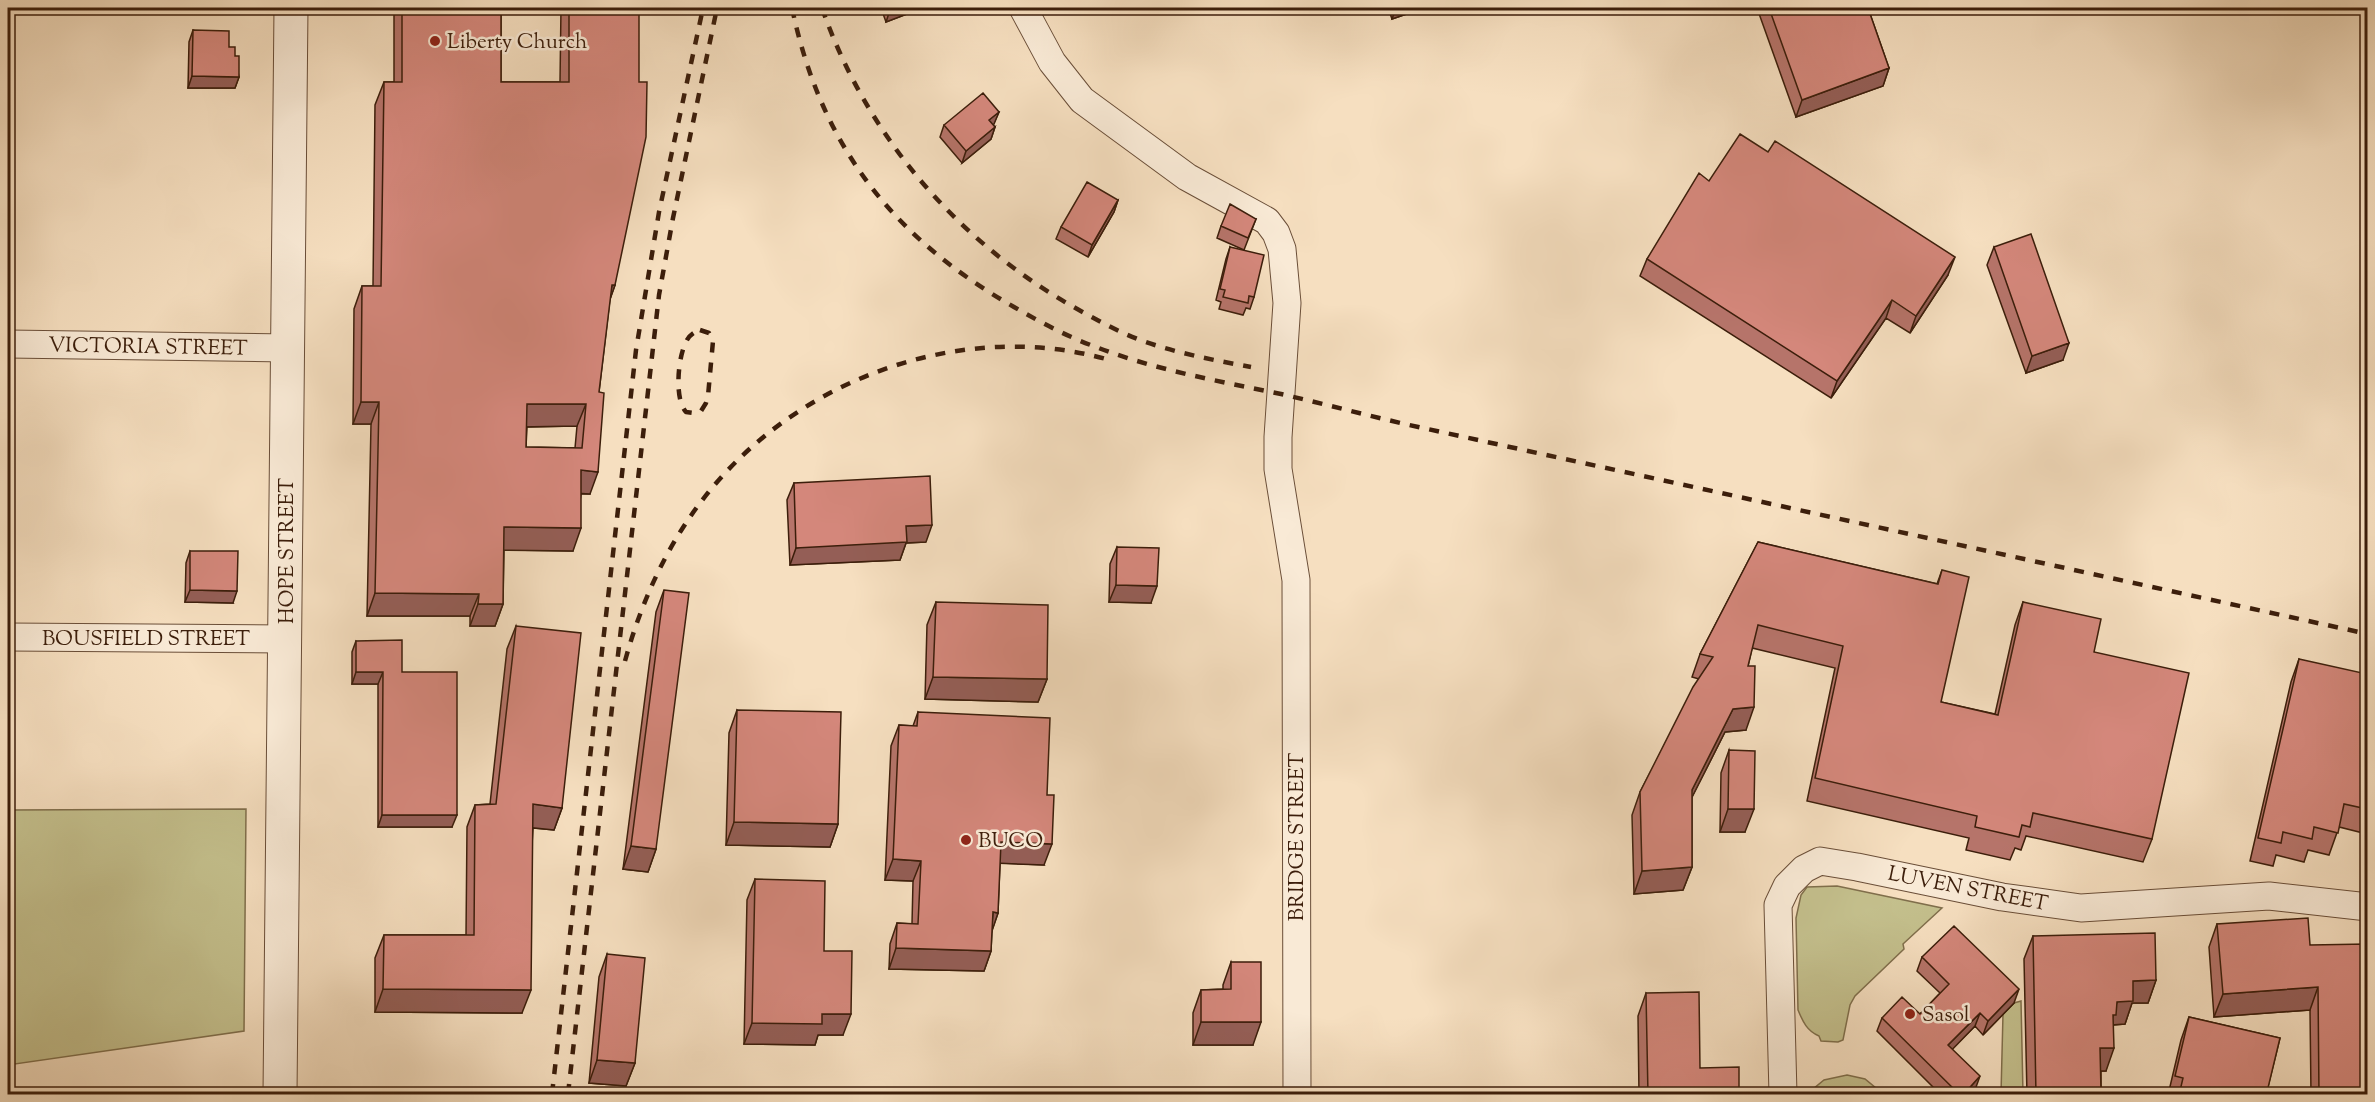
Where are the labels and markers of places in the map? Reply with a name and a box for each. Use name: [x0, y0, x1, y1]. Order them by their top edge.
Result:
place label: Liberty Church: [447, 28, 587, 58]
marker: Liberty Church: [428, 34, 442, 48]
place label: BUCO: [978, 827, 1043, 857]
marker: BUCO: [959, 833, 973, 847]
place label: Sasol: [1922, 1001, 1970, 1031]
marker: Sasol: [1903, 1007, 1917, 1021]

